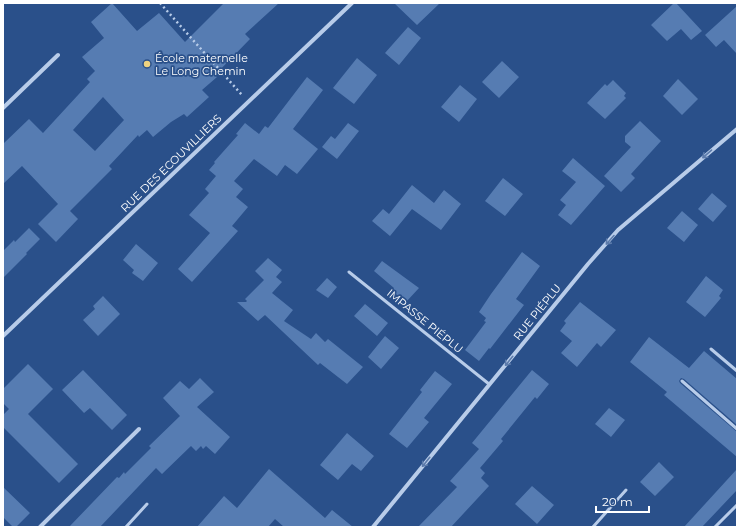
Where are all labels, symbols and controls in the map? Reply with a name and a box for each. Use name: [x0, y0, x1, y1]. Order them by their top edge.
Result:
place label: École maternelle Le Long Chemin: [155, 51, 248, 78]
marker: École maternelle Le Long Chemin: [142, 59, 152, 69]
street label: RUE DES ECOUVILLIERS: [118, 111, 225, 215]
one-way arrow: [703, 149, 713, 158]
one-way arrow: [605, 234, 614, 245]
street label: RUE PIÉPLU: [510, 281, 564, 343]
street label: IMPASSE PIÉPLU: [384, 286, 466, 356]
one-way arrow: [504, 356, 513, 366]
one-way arrow: [422, 456, 431, 467]
scale bar: [596, 488, 649, 514]
text: 20 m: [602, 494, 633, 509]

